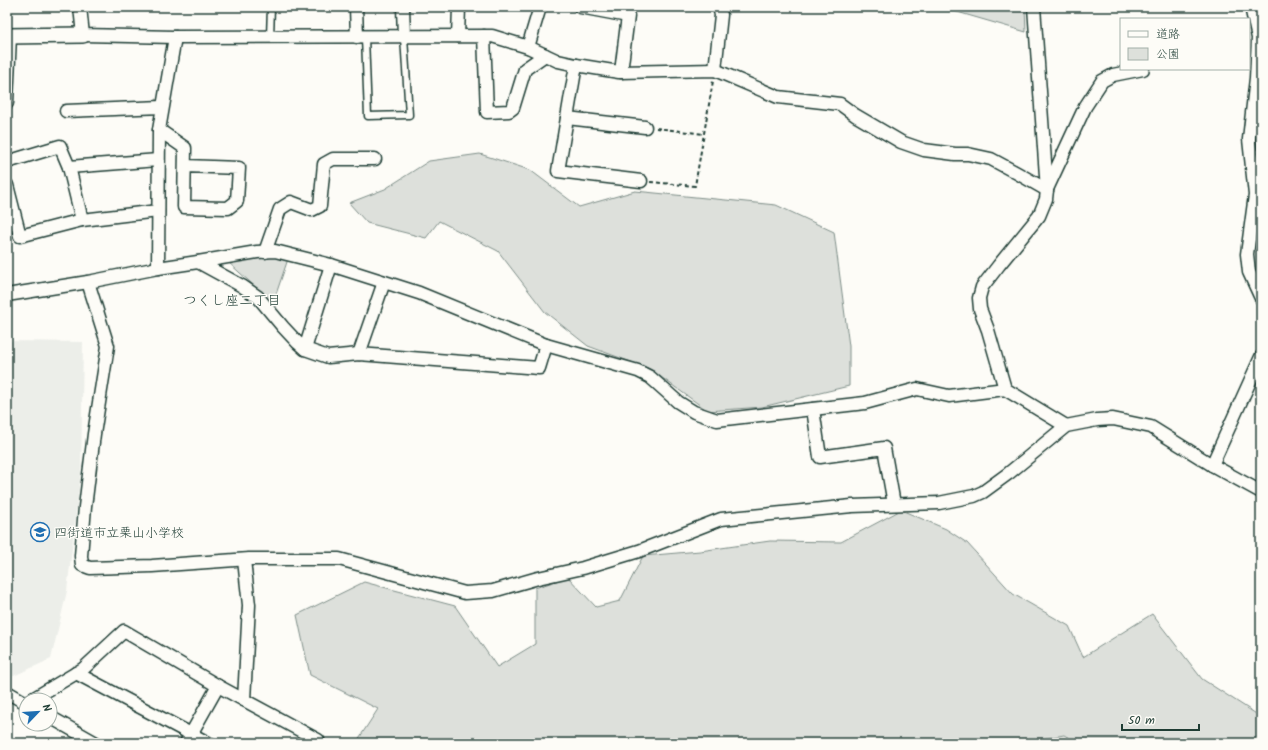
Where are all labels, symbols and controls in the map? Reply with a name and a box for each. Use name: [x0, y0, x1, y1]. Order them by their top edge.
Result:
legend: [1120, 18, 1250, 70]
text: 道路: [1156, 25, 1180, 44]
text: 公園: [1156, 45, 1180, 64]
district label: つくし座二丁目: [183, 290, 281, 312]
school or university icon: 四街道市立栗山小学校: [29, 521, 51, 543]
place label: 四街道市立栗山小学校: [54, 523, 184, 544]
north arrow: [18, 692, 58, 732]
text: N: [37, 701, 56, 715]
scale bar: [1122, 706, 1199, 732]
text: 50 m: [1128, 711, 1155, 730]

